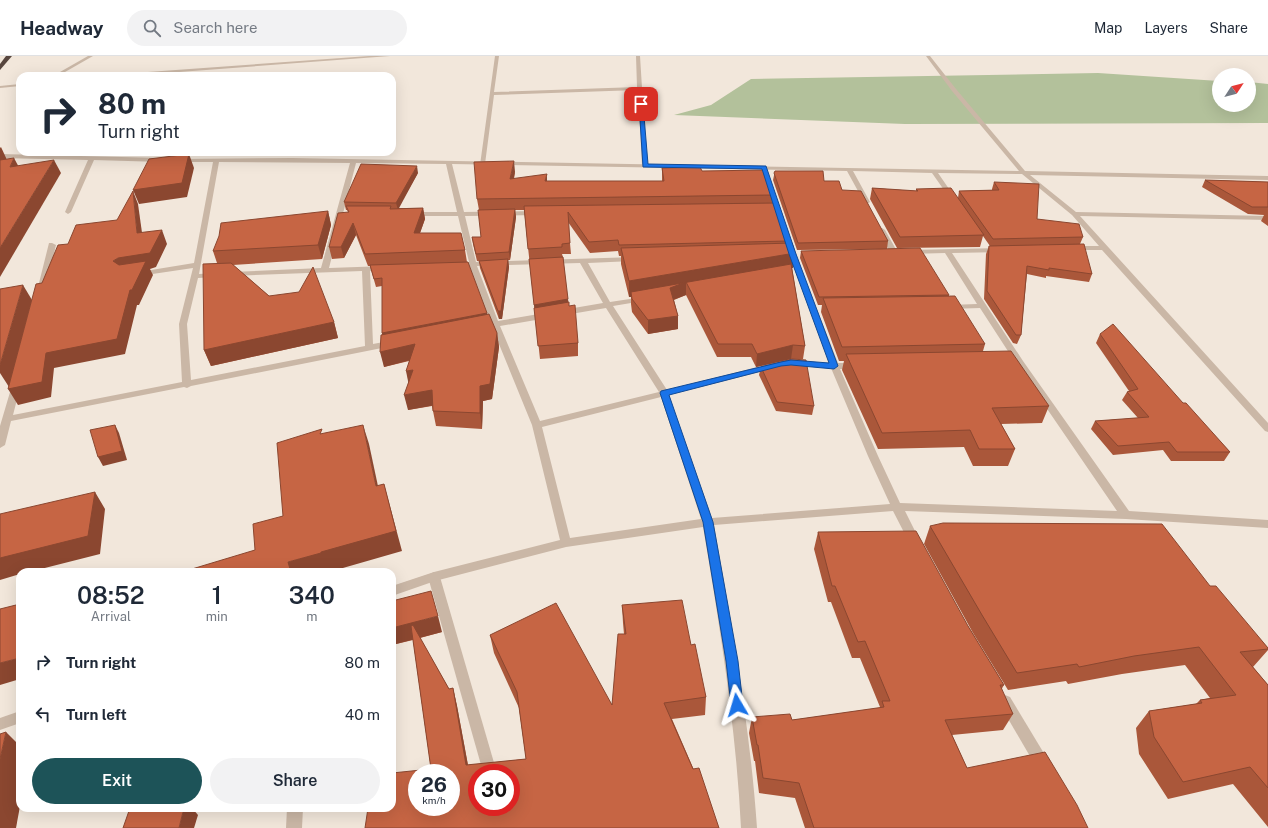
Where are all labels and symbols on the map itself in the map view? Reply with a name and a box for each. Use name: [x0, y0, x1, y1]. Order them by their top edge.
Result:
north arrow: [1212, 68, 1256, 112]
pin: [624, 87, 658, 121]
position arrow: [716, 684, 758, 726]
speed limit sign: 30: [468, 764, 520, 816]

